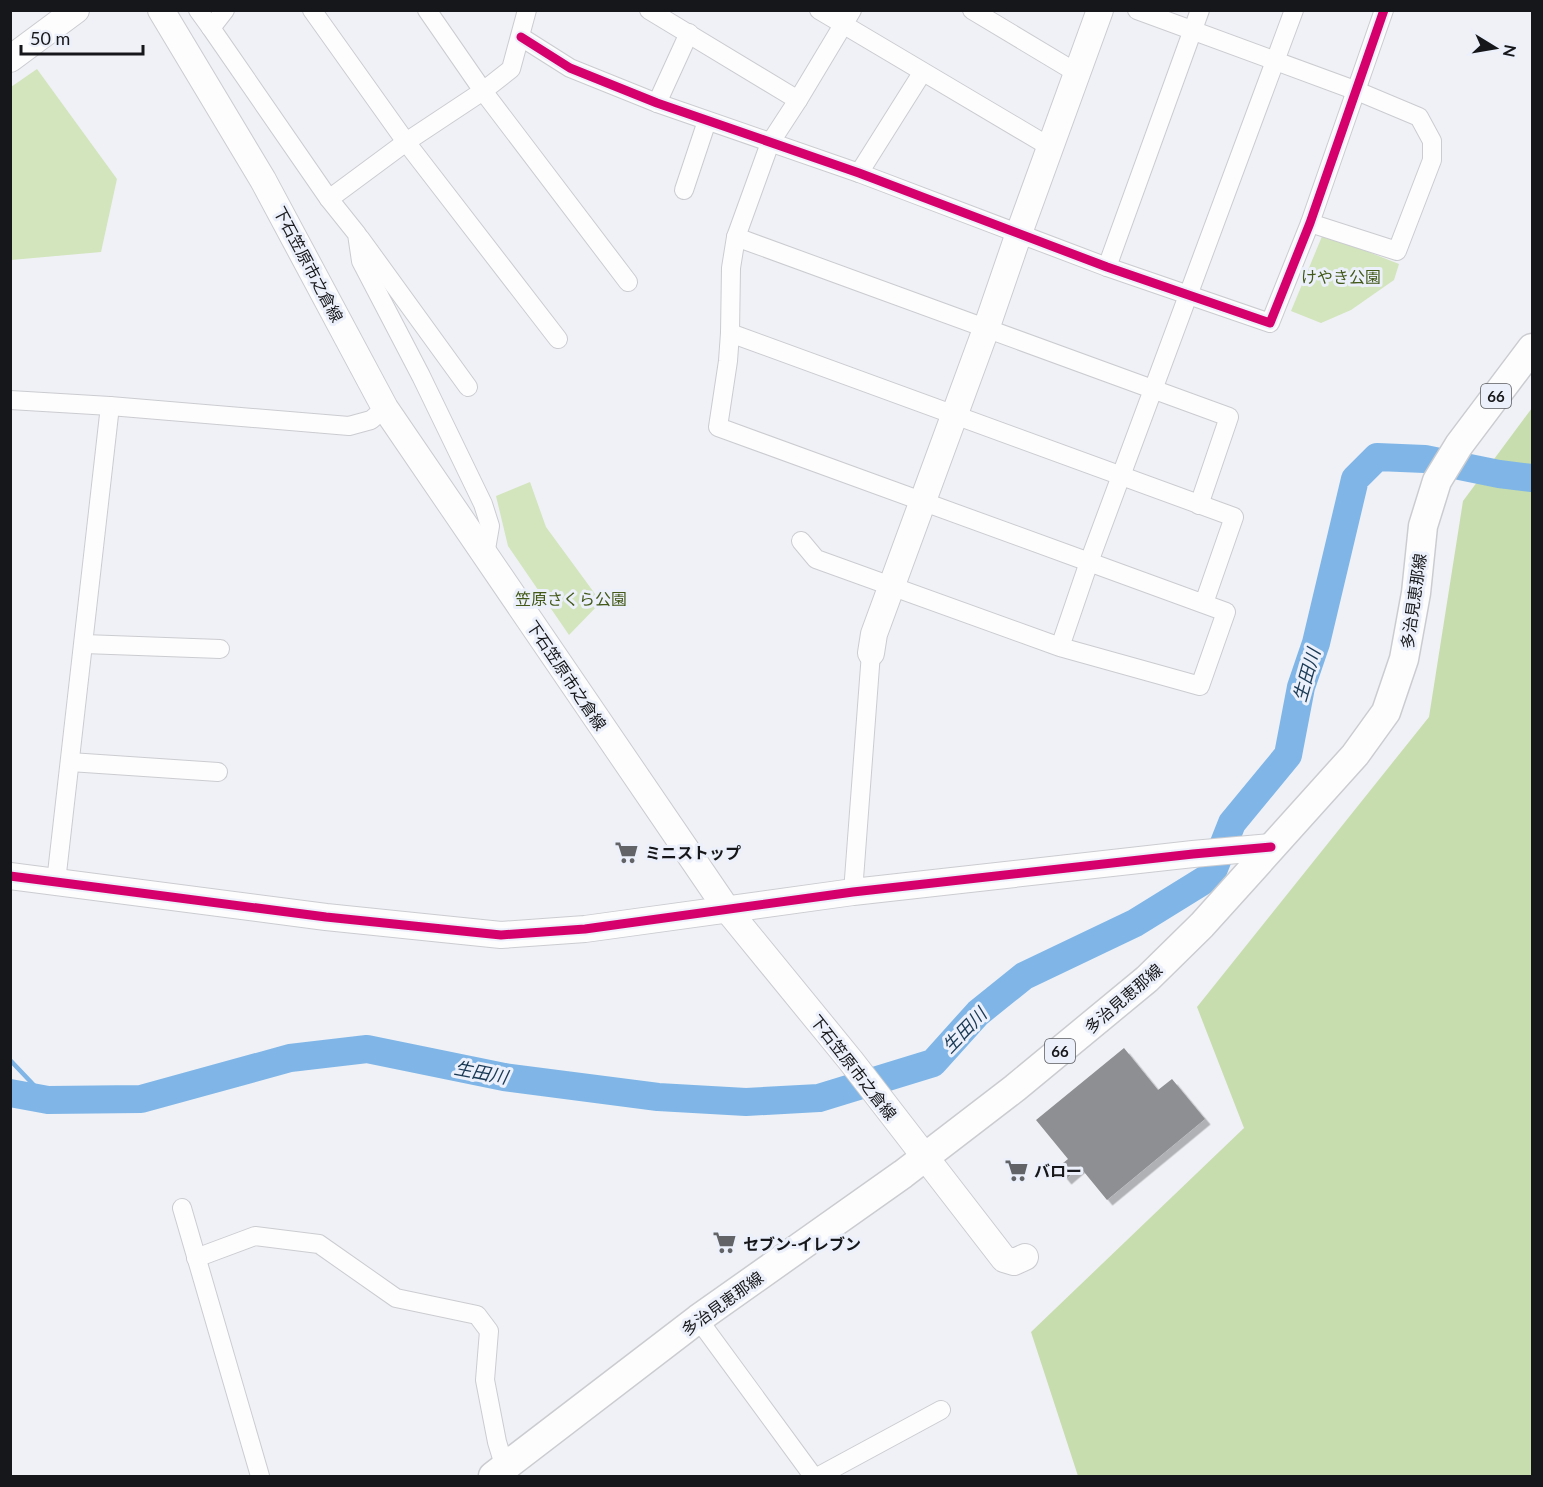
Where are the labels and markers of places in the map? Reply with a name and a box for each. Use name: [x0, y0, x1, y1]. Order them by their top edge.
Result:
supermarket icon: ミニストップ: [614, 839, 640, 865]
place label: ミニストップ: [645, 843, 741, 862]
supermarket icon: バロー: [1003, 1157, 1029, 1183]
place label: バロー: [1034, 1161, 1082, 1180]
supermarket icon: セブン-イレブン: [712, 1230, 738, 1256]
place label: セブン-イレブン: [743, 1234, 861, 1253]

